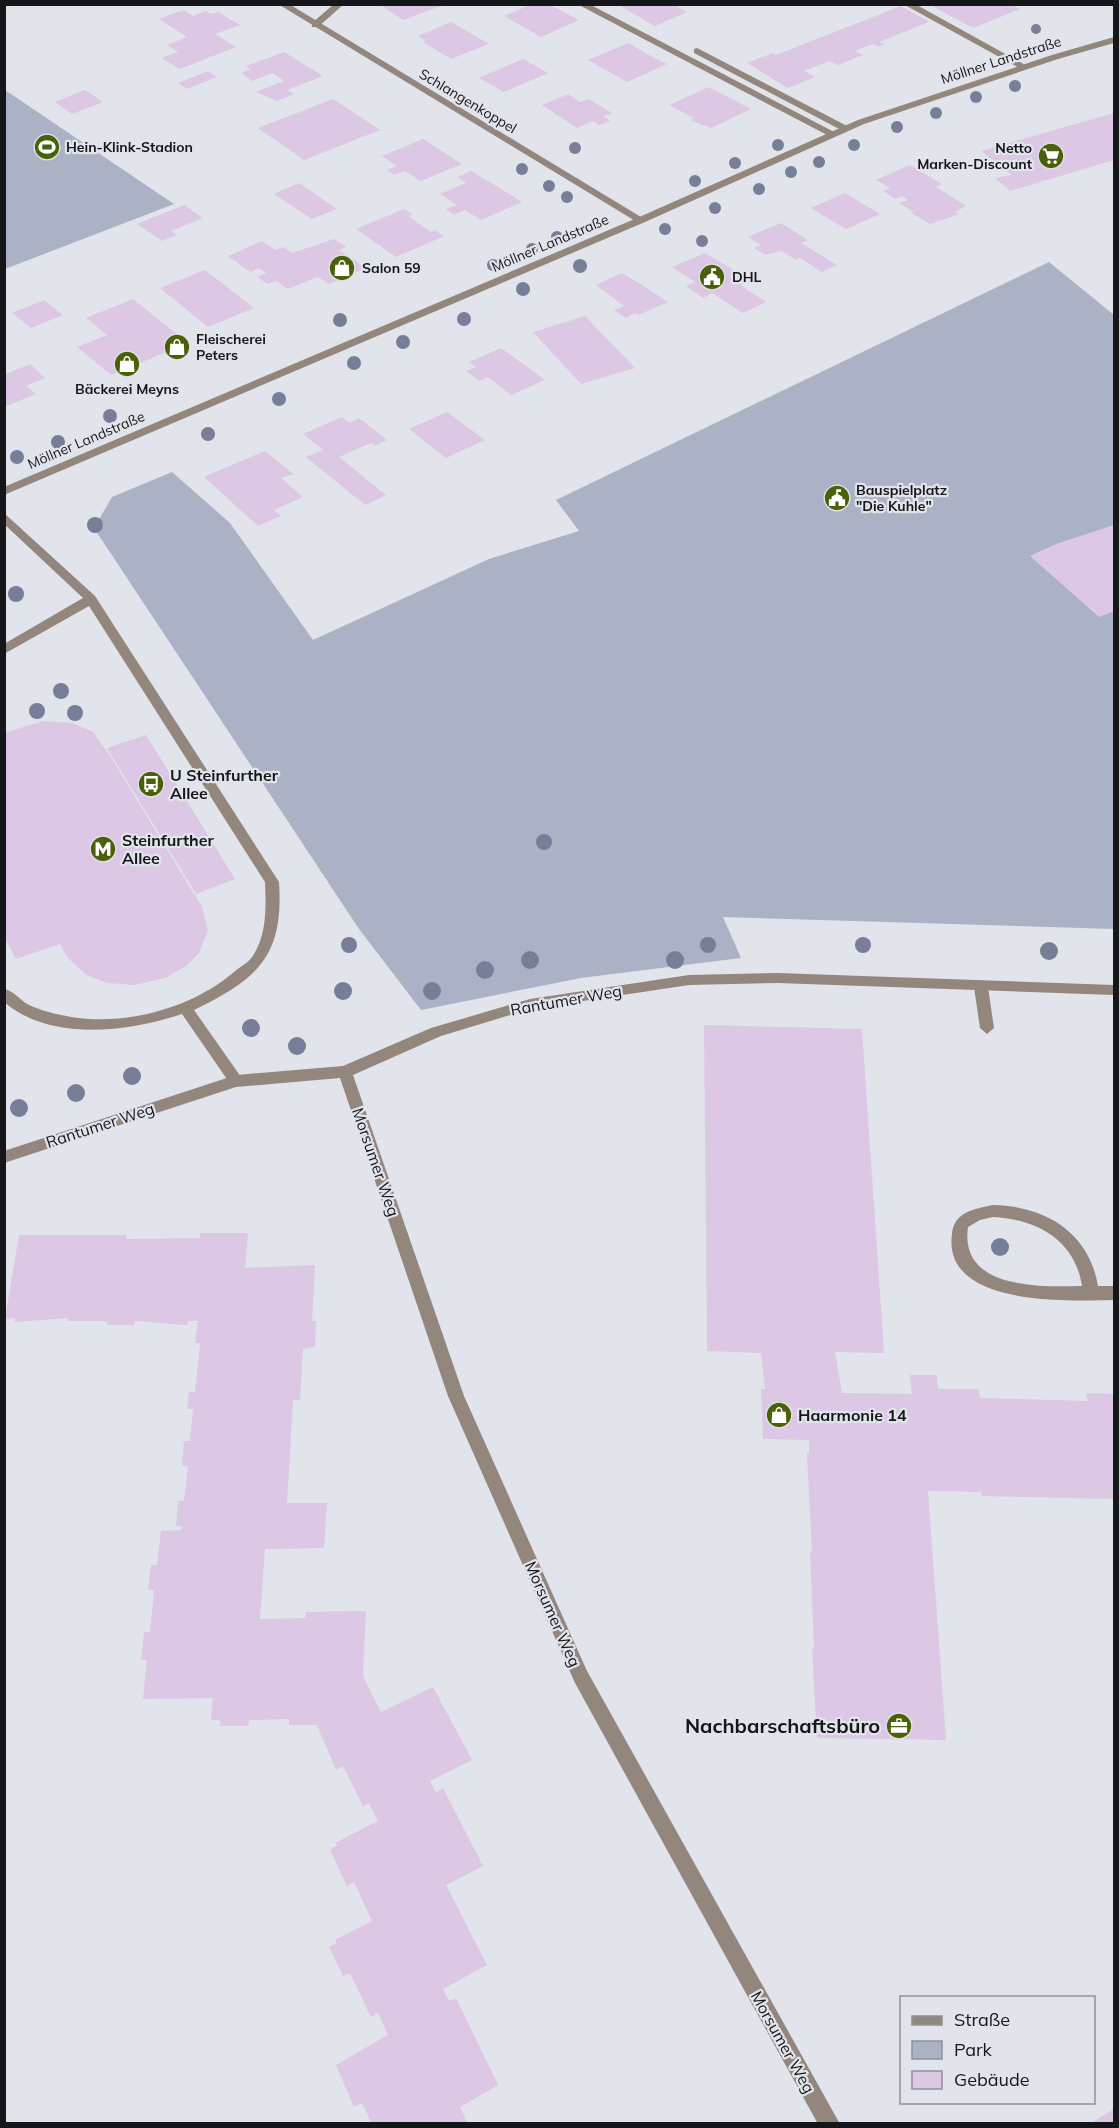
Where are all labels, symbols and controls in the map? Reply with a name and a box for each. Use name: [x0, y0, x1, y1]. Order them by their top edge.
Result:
street label: Möllner Landstraße: [939, 32, 1063, 88]
street label: Schlangenkoppel: [416, 65, 520, 137]
sports icon: Hein-Klink-Stadion: [32, 132, 62, 162]
place label: Hein-Klink-Stadion: [66, 138, 193, 156]
place label: Netto Marken-Discount: [917, 139, 1033, 173]
supermarket icon: Netto Marken-Discount: [1036, 141, 1066, 171]
street label: Möllner Landstraße: [489, 210, 611, 276]
shop icon: Salon 59: [327, 253, 357, 283]
place label: Salon 59: [362, 259, 421, 277]
public building icon: DHL: [697, 262, 727, 292]
place label: DHL: [732, 268, 762, 286]
place label: Fleischerei Peters: [196, 330, 266, 364]
shop icon: Fleischerei Peters: [162, 332, 192, 362]
shop icon: Bäckerei Meyns: [112, 349, 142, 379]
place label: Bäckerei Meyns: [75, 380, 179, 398]
street label: Möllner Landstraße: [25, 407, 147, 473]
place label: Bauspielplatz "Die Kuhle": [856, 481, 947, 515]
public building icon: Bauspielplatz "Die Kuhle": [822, 483, 852, 513]
place label: U Steinfurther Allee: [170, 765, 279, 803]
bus stop icon: U Steinfurther Allee: [136, 769, 166, 799]
place label: Steinfurther Allee: [122, 830, 214, 868]
metro station icon: Steinfurther Allee: [88, 834, 118, 864]
street label: Rantumer Weg: [509, 980, 623, 1020]
street label: Rantumer Weg: [43, 1098, 157, 1152]
street label: Morsumer Weg: [348, 1105, 404, 1219]
shop icon: Haarmonie 14: [764, 1400, 794, 1430]
place label: Haarmonie 14: [798, 1405, 907, 1425]
street label: Morsumer Weg: [521, 1558, 585, 1670]
office icon: Nachbarschaftsbüro: [884, 1711, 914, 1741]
place label: Nachbarschaftsbüro: [685, 1713, 880, 1738]
street label: Morsumer Weg: [747, 1987, 819, 2097]
legend: [900, 1996, 1095, 2104]
text: Straße: [954, 2008, 1010, 2031]
text: Park: [954, 2038, 993, 2061]
text: Gebäude: [954, 2068, 1030, 2091]

